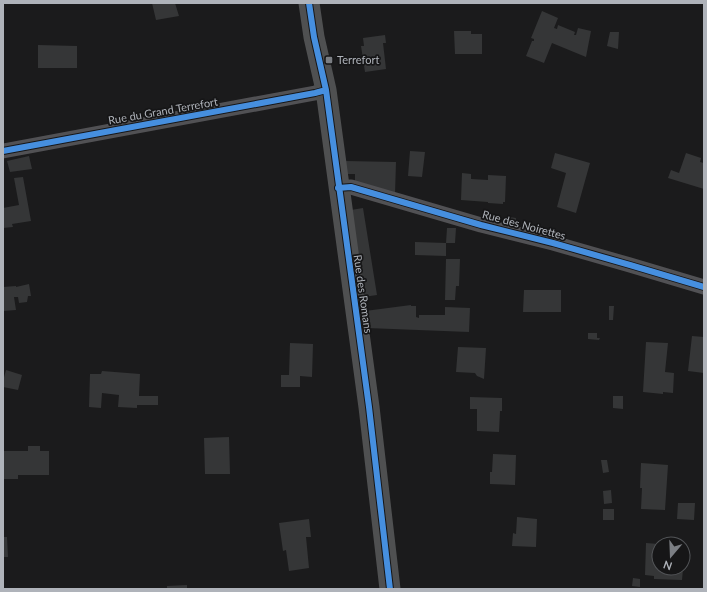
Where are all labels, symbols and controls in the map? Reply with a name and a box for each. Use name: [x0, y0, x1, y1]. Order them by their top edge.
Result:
place label: Terrefort: [337, 53, 379, 66]
marker: Terrefort: [324, 55, 334, 65]
street label: Rue du Grand Terrefort: [107, 94, 219, 127]
street label: Rue des Noirettes: [481, 207, 567, 242]
street label: Rue des Romans: [352, 254, 375, 334]
north arrow: [651, 536, 691, 576]
text: N: [661, 558, 674, 573]

